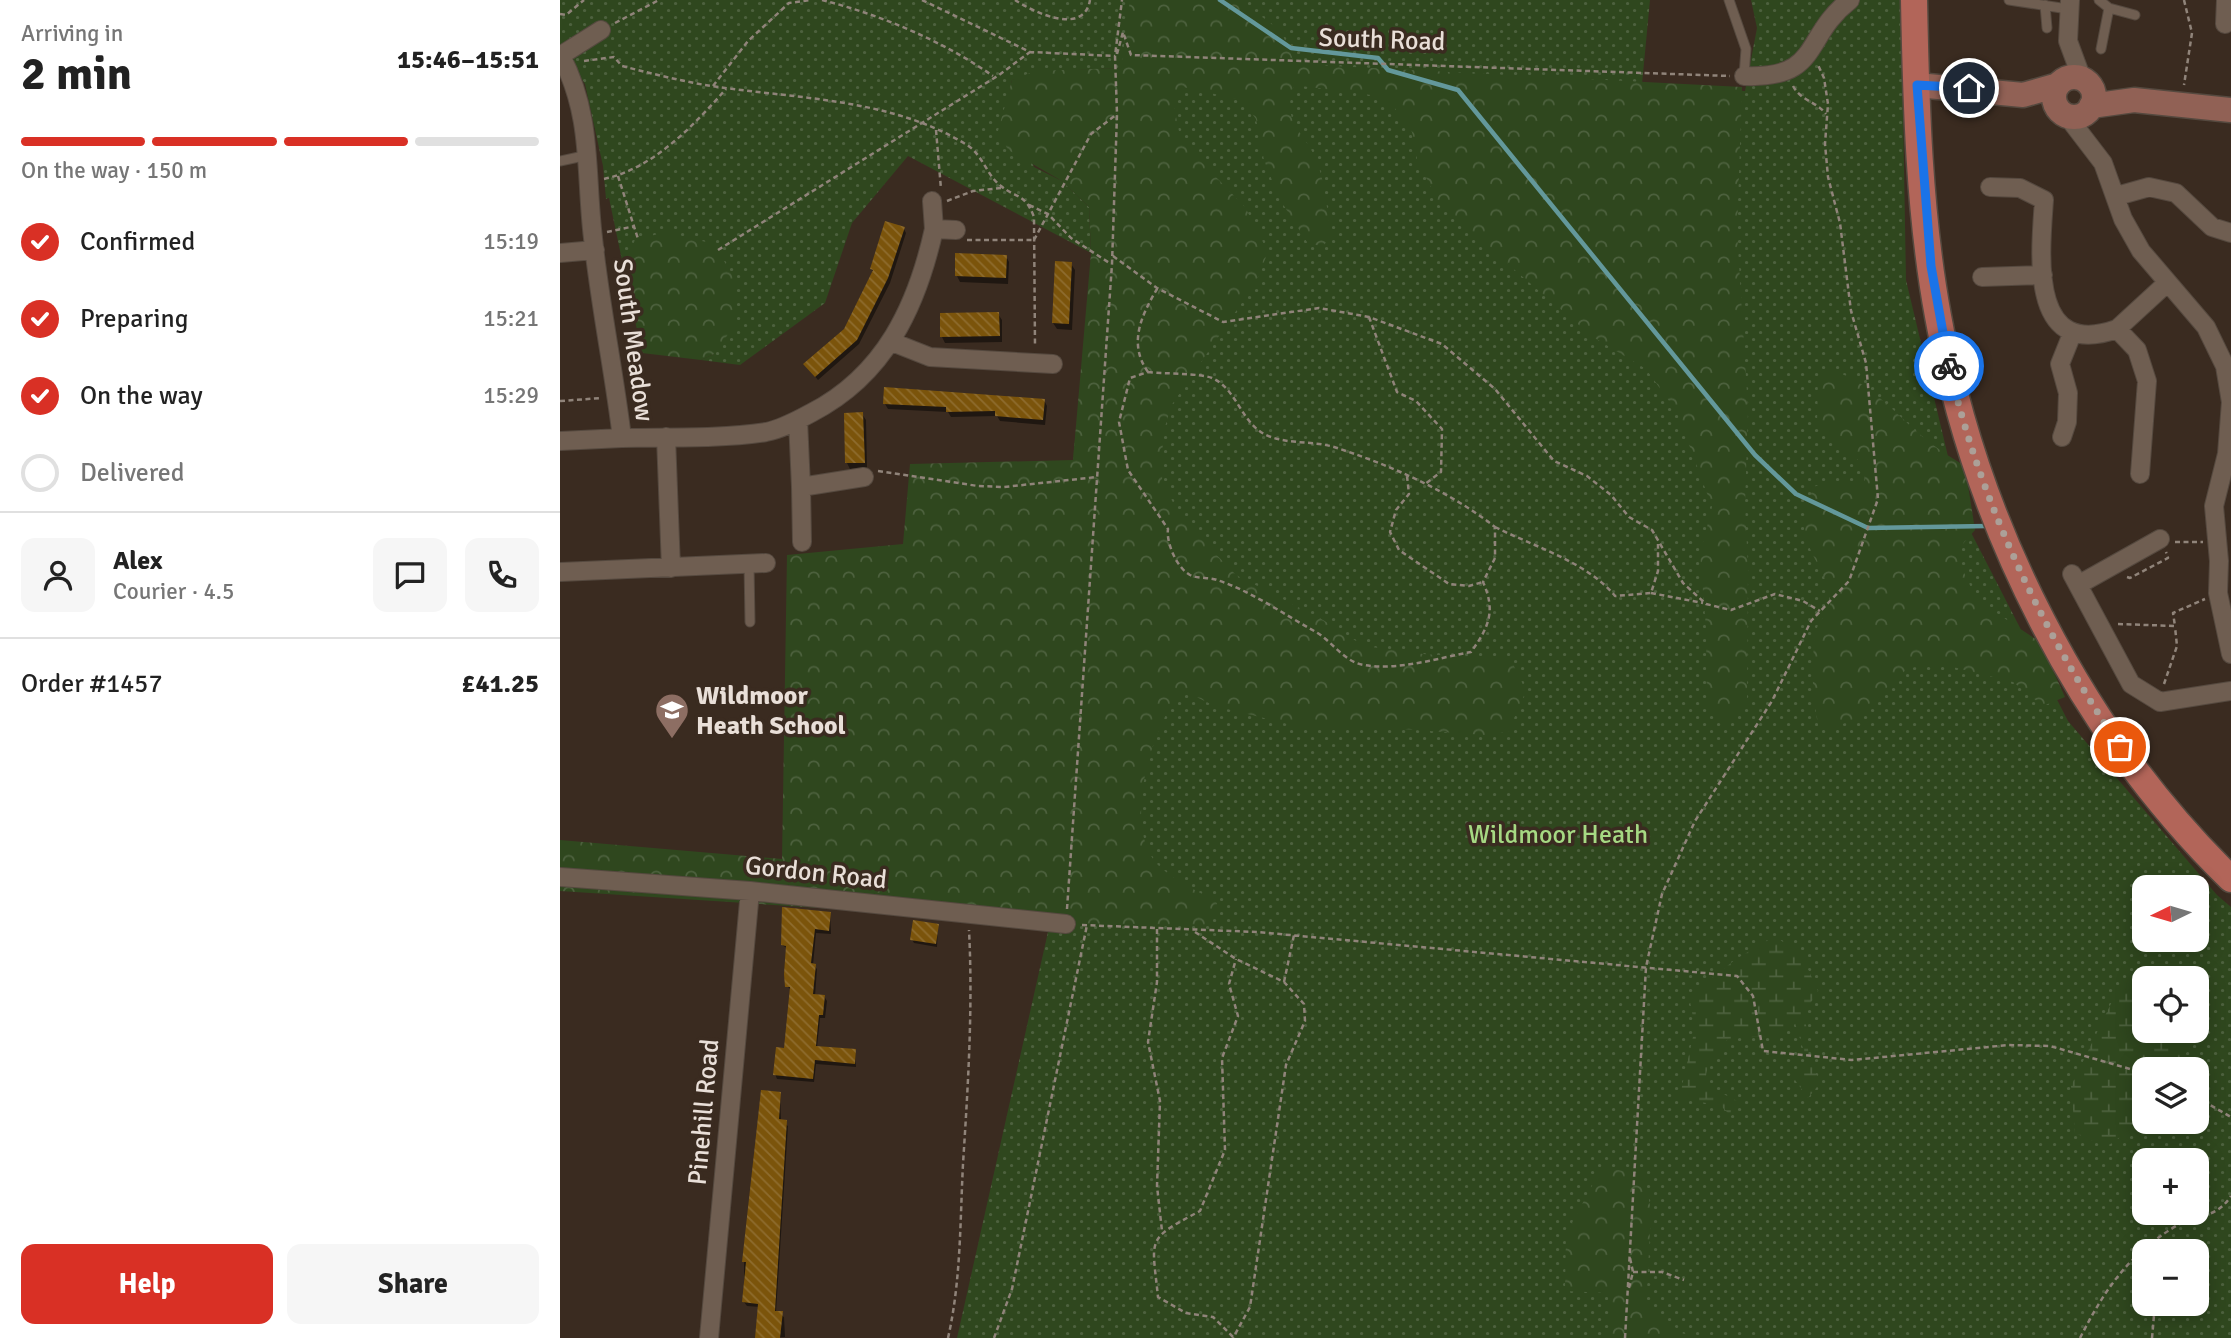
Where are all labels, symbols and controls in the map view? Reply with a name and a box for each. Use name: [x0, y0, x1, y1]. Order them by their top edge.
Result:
text: Arriving in: [21, 19, 123, 48]
street label: South Road: [1318, 22, 1446, 58]
text: 15:46–15:51: [397, 44, 539, 76]
text: 2 min: [21, 46, 132, 102]
pin: [1939, 58, 1999, 118]
icon: home: [1950, 69, 1988, 107]
text: On the way · 150 m: [21, 156, 207, 185]
icon: check: [21, 223, 59, 261]
text: Confirmed: [80, 226, 195, 258]
text: 15:19: [483, 227, 539, 256]
street label: South Meadow: [606, 257, 660, 424]
icon: check: [21, 300, 59, 338]
text: Preparing: [80, 303, 188, 335]
text: 15:21: [483, 304, 539, 333]
courier: [1914, 331, 1984, 401]
icon: bike: [1930, 347, 1968, 385]
icon: check: [21, 377, 59, 415]
text: On the way: [80, 380, 203, 412]
text: 15:29: [483, 381, 539, 410]
text: Delivered: [80, 457, 185, 489]
button: person: [21, 538, 95, 612]
button: chat: [373, 538, 447, 612]
button: phone: [465, 538, 539, 612]
text: Alex: [113, 545, 163, 577]
text: Courier · 4.5: [113, 577, 234, 606]
text: Order #1457: [21, 668, 162, 700]
text: £41.25: [461, 668, 539, 700]
place label: Wildmoor Heath School: [696, 680, 846, 742]
school or university icon: Wildmoor Heath School: [653, 691, 691, 740]
pin: [2090, 717, 2150, 777]
icon: bag: [2101, 728, 2139, 766]
park label: Wildmoor Heath: [1468, 819, 1648, 851]
street label: Gordon Road: [743, 850, 888, 896]
north arrow: [2132, 875, 2208, 952]
map controls: [2132, 875, 2209, 1316]
button: locate: [2132, 966, 2209, 1043]
street label: Pinehill Road: [682, 1038, 726, 1186]
button: layers: [2132, 1057, 2209, 1134]
button: +: [2132, 1148, 2209, 1225]
button: −: [2132, 1239, 2209, 1316]
button: Help: [21, 1244, 273, 1324]
button: Share: [287, 1244, 539, 1324]

